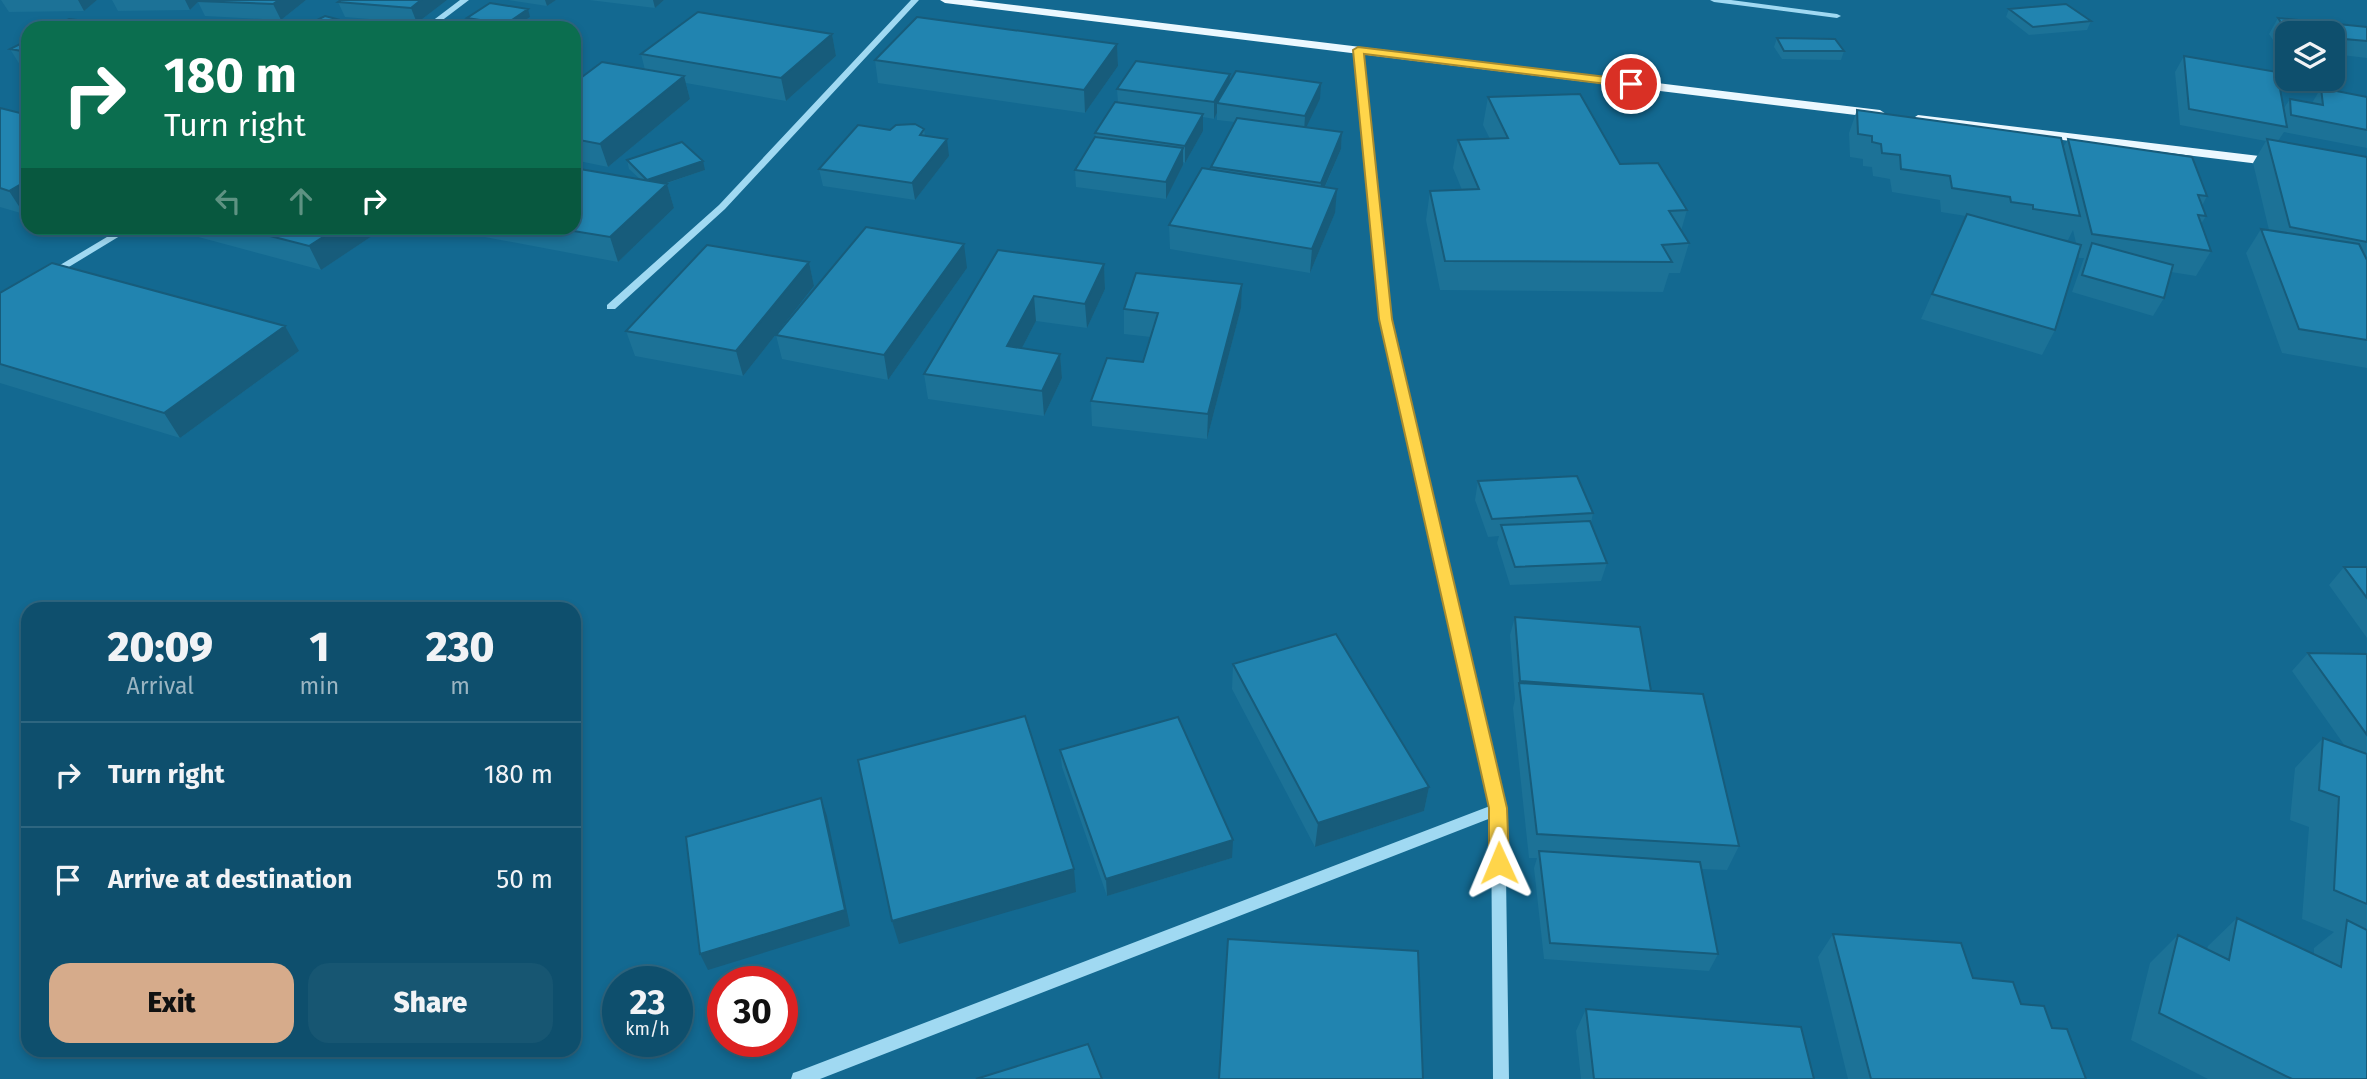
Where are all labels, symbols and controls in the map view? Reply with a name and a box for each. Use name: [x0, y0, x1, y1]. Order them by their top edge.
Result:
map controls: [2275, 21, 2345, 91]
button: layers: [2275, 21, 2345, 91]
text: 180 m: [164, 46, 297, 105]
icon: right: [49, 49, 140, 140]
pin: [1601, 54, 1661, 114]
icon: arrive: [1612, 65, 1650, 103]
text: Turn right: [164, 106, 306, 144]
icon: left: [209, 182, 247, 220]
icon: ahead: [282, 182, 320, 220]
icon: right: [355, 182, 393, 220]
text: 20:09: [108, 622, 213, 672]
text: 1: [309, 622, 329, 672]
text: 230: [426, 622, 495, 672]
text: Arrival: [127, 672, 194, 700]
text: min: [300, 672, 339, 700]
text: m: [450, 672, 470, 700]
icon: right: [49, 756, 87, 794]
text: Turn right: [108, 759, 225, 790]
text: 180 m: [484, 759, 553, 790]
position arrow: [1462, 826, 1536, 900]
icon: arrive: [49, 861, 87, 899]
text: Arrive at destination: [108, 864, 352, 895]
text: 50 m: [496, 864, 553, 895]
button: Exit: [49, 963, 294, 1043]
button: Share: [308, 963, 553, 1043]
speed limit sign: 30: [707, 966, 798, 1057]
text: 23: [629, 981, 666, 1023]
text: km/h: [625, 1018, 670, 1040]

